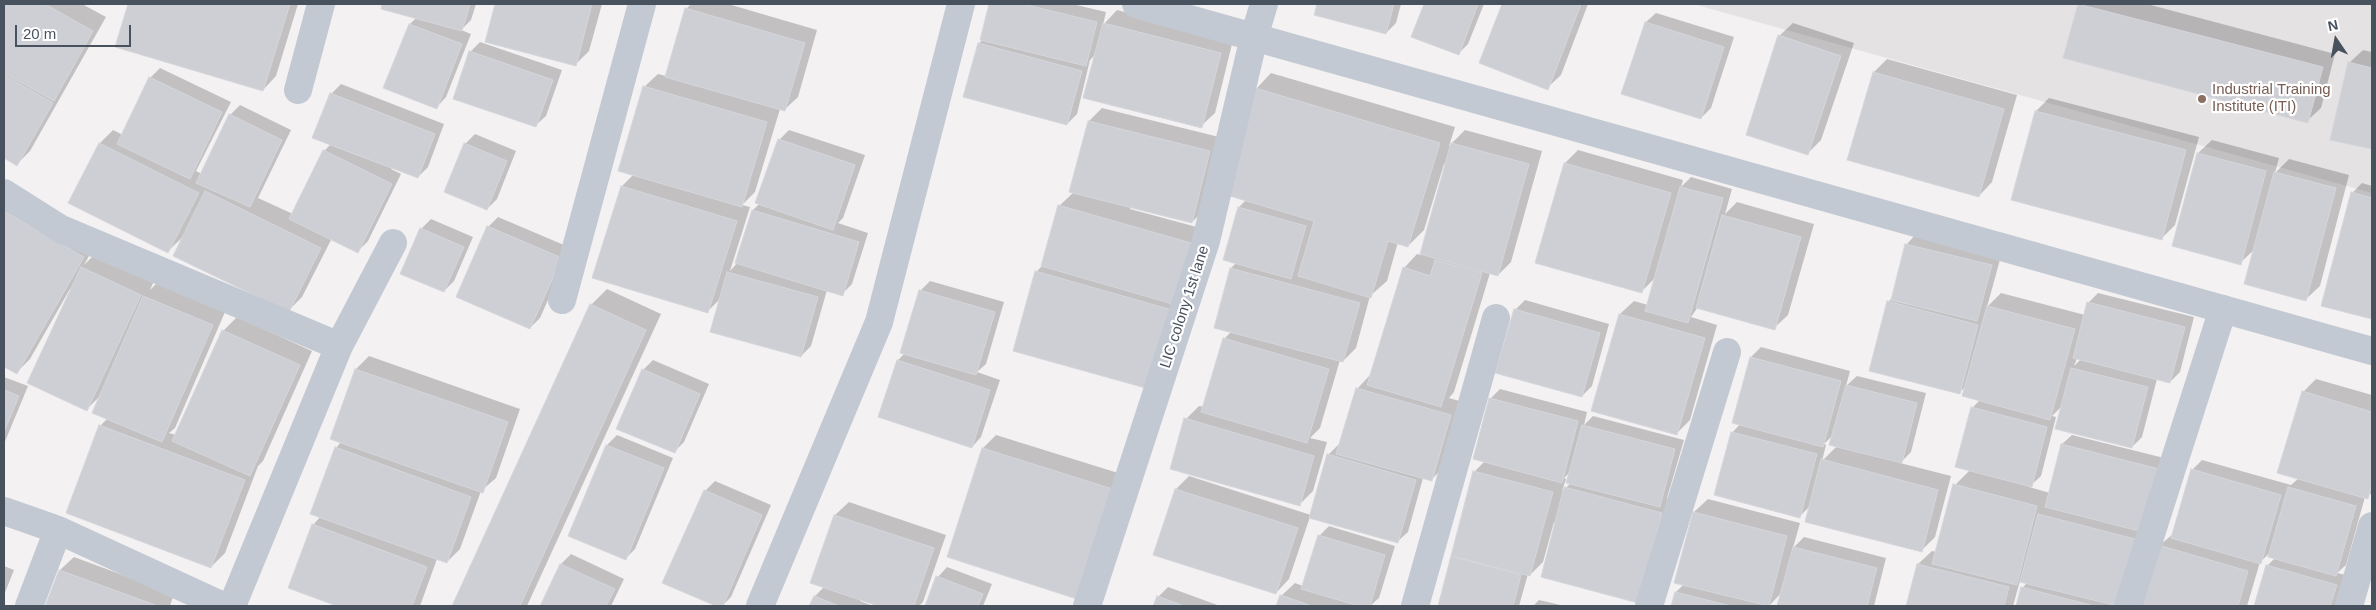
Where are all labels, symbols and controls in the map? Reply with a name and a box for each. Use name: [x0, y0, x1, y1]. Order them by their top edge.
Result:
scale bar: [18, 15, 134, 47]
north arrow: [2311, 15, 2361, 65]
text: N: [2326, 16, 2339, 34]
text: 20 m: [23, 25, 56, 42]
place label: Industrial Training Institute (ITI): [2212, 81, 2331, 116]
marker: Industrial Training Institute (ITI): [2196, 93, 2208, 105]
street label: LIC colony 1st lane: [1157, 244, 1213, 370]

